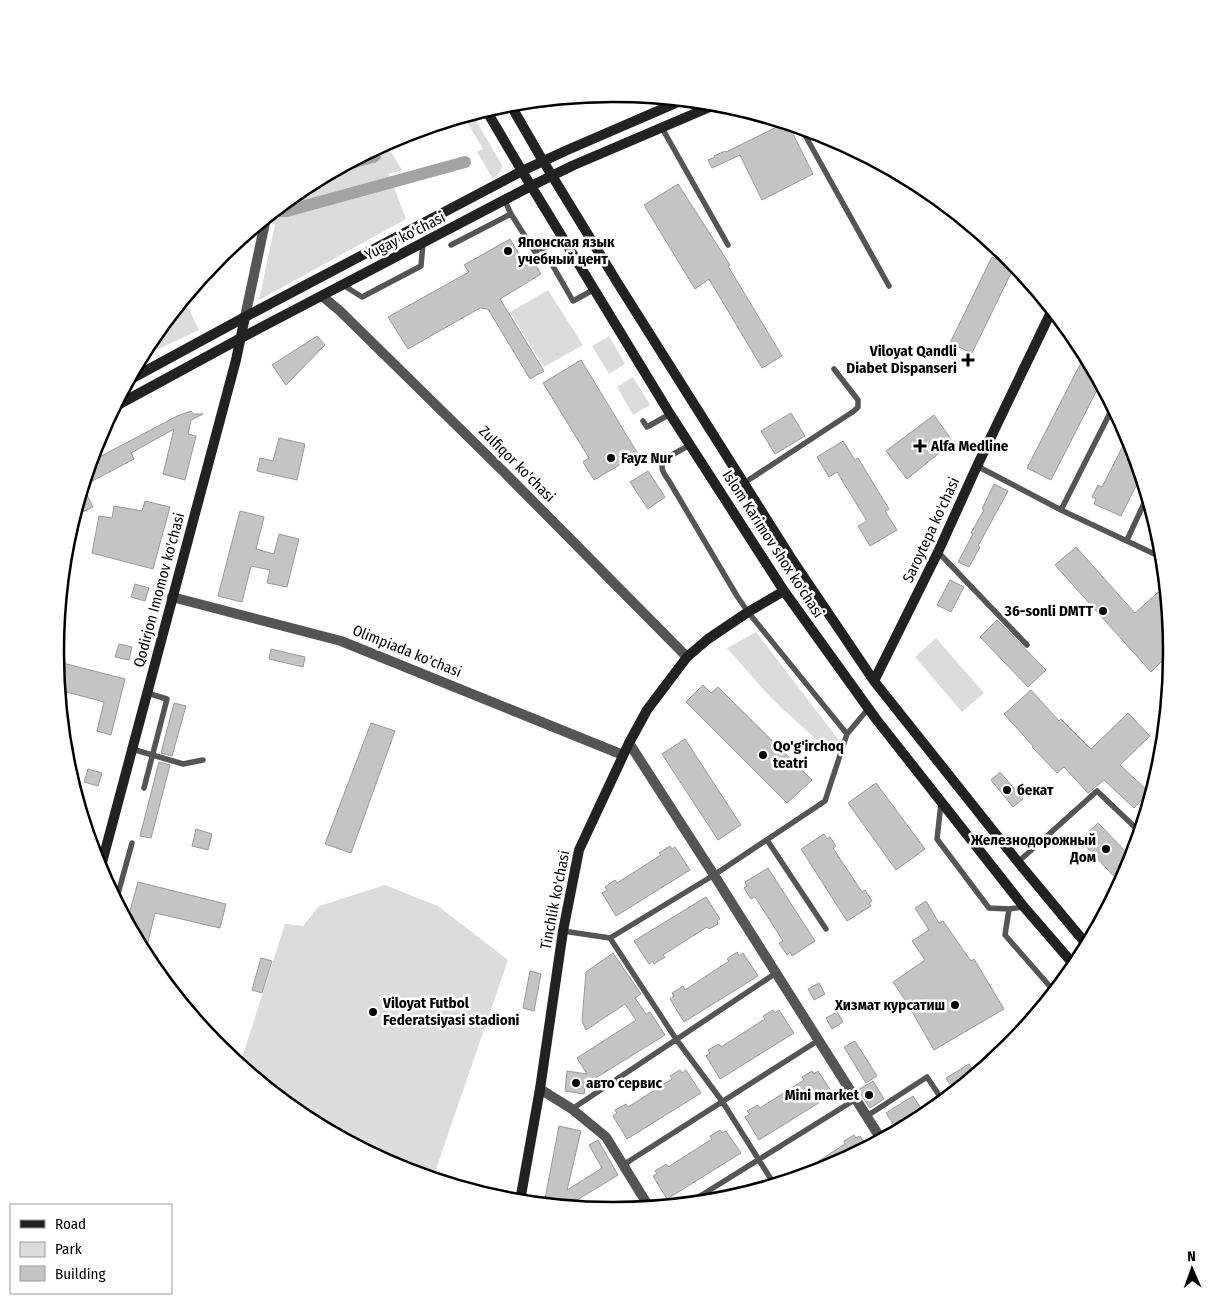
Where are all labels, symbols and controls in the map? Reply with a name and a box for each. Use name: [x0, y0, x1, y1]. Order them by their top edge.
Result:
street label: Yugay ko'chasi: [362, 208, 448, 264]
place label: Японская язык учебный цент: [517, 233, 615, 268]
marker: Японская язык учебный цент: [502, 245, 514, 257]
place label: Viloyat Qandli Diabet Dispanseri: [846, 342, 957, 377]
marker: Viloyat Qandli Diabet Dispanseri: [961, 353, 975, 367]
street label: Zulfiqor ko'chasi: [475, 422, 559, 506]
place label: Alfa Medline: [930, 437, 1009, 455]
marker: Alfa Medline: [913, 439, 927, 453]
place label: Fayz Nur: [621, 449, 673, 467]
marker: Fayz Nur: [605, 452, 617, 464]
street label: Islom Karimov shox ko'chasi: [719, 467, 827, 621]
street label: Saroytepa ko'chasi: [899, 474, 963, 586]
street label: Qodirjon Imomov ko'chasi: [130, 511, 188, 669]
place label: 36-sonli DMTT: [1004, 602, 1094, 620]
marker: 36-sonli DMTT: [1097, 605, 1109, 617]
street label: Olimpiada ko'chasi: [350, 621, 464, 681]
place label: Qo'g'irchoq teatri: [773, 737, 844, 772]
marker: Qo'g'irchoq teatri: [757, 749, 769, 761]
place label: бекат: [1017, 781, 1054, 799]
marker: бекат: [1001, 784, 1013, 796]
place label: Железнодорожный Дом: [970, 831, 1096, 866]
marker: Железнодорожный Дом: [1100, 843, 1112, 855]
street label: Tinchlik ko'chasi: [537, 849, 573, 951]
place label: Viloyat Futbol Federatsiyasi stadioni: [382, 994, 520, 1029]
place label: Хизмат курсатиш: [834, 996, 945, 1014]
marker: Хизмат курсатиш: [949, 999, 961, 1011]
marker: Viloyat Futbol Federatsiyasi stadioni: [367, 1006, 379, 1018]
place label: авто сервис: [586, 1074, 663, 1092]
marker: авто сервис: [570, 1077, 582, 1089]
place label: Mini market: [785, 1086, 860, 1104]
marker: Mini market: [863, 1089, 875, 1101]
legend: [10, 1204, 172, 1294]
text: Road: [55, 1215, 86, 1233]
text: Park: [55, 1240, 82, 1258]
north arrow: [1167, 1244, 1217, 1294]
text: N: [1187, 1248, 1196, 1265]
text: Building: [55, 1265, 106, 1283]

